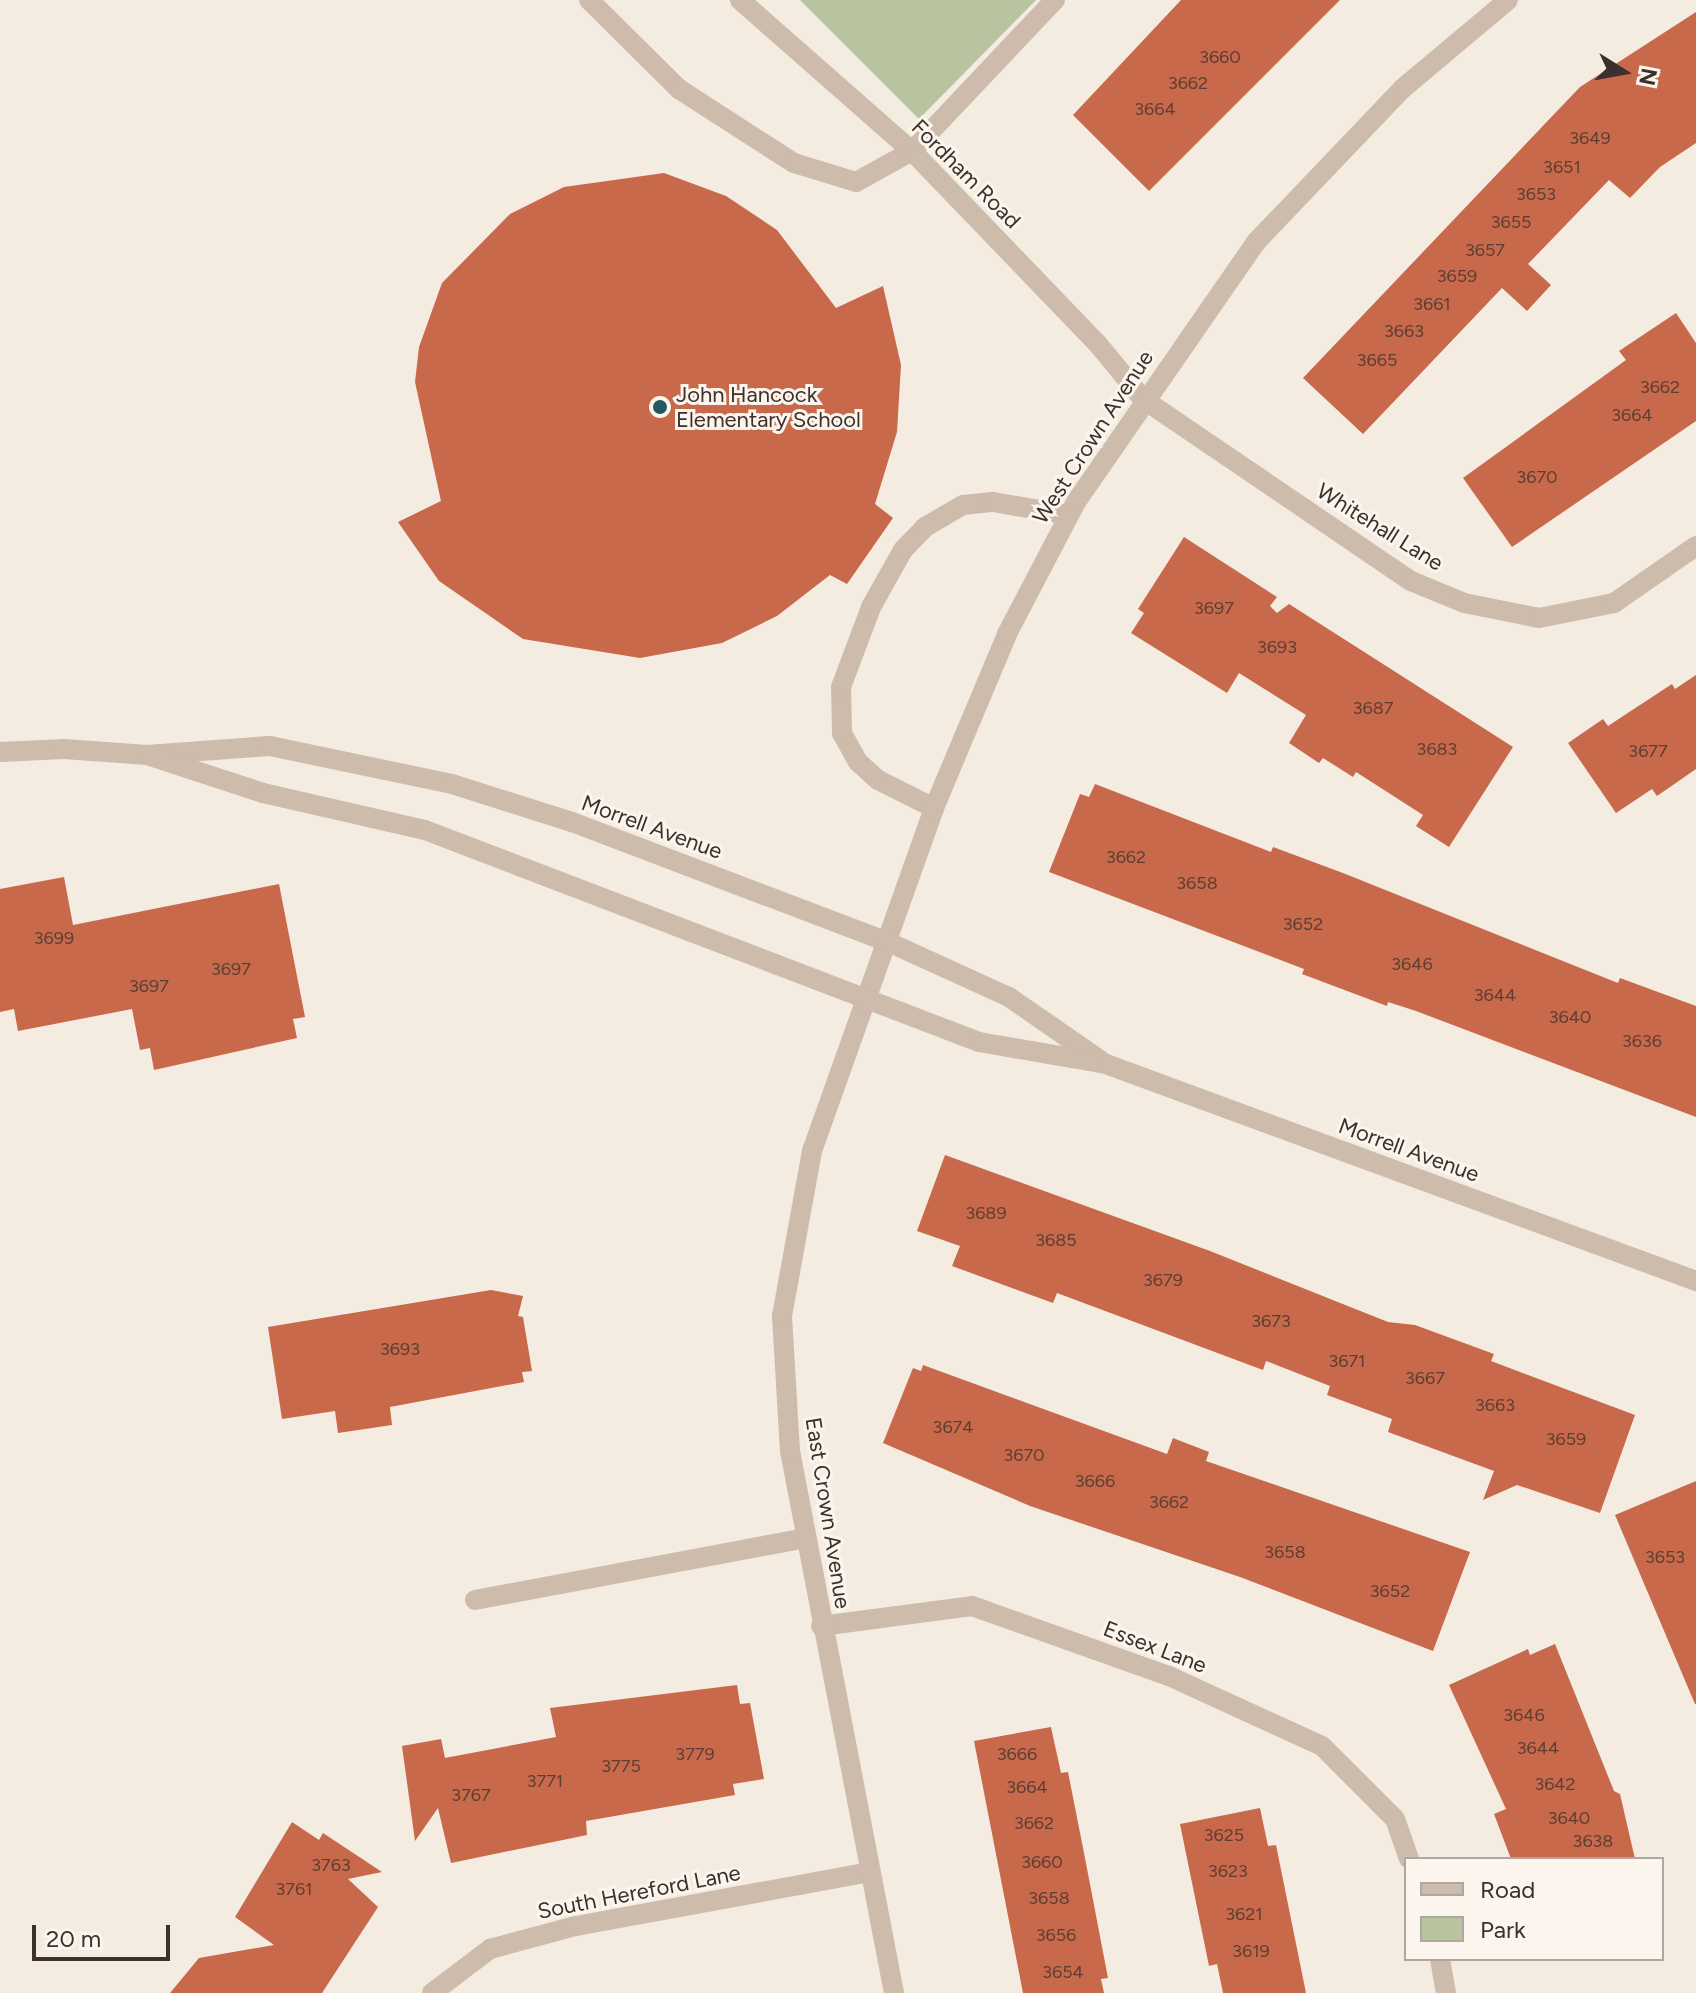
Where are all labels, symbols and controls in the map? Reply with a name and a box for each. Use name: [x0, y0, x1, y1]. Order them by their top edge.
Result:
north arrow: [1584, 32, 1664, 112]
house number: 3660: [1199, 46, 1241, 68]
text: N: [1633, 66, 1663, 88]
house number: 3662: [1168, 72, 1208, 94]
house number: 3664: [1134, 98, 1176, 120]
street label: Fordham Road: [906, 114, 1026, 234]
house number: 3649: [1569, 127, 1611, 149]
house number: 3651: [1543, 156, 1581, 178]
house number: 3653: [1516, 183, 1556, 205]
house number: 3655: [1491, 211, 1531, 233]
house number: 3657: [1465, 239, 1505, 261]
house number: 3659: [1437, 265, 1477, 287]
house number: 3661: [1413, 293, 1451, 315]
house number: 3663: [1384, 320, 1424, 342]
street label: West Crown Avenue: [1027, 345, 1159, 529]
house number: 3665: [1357, 349, 1397, 371]
house number: 3662: [1640, 376, 1680, 398]
place label: John Hancock Elementary School: [676, 381, 861, 432]
marker: John Hancock Elementary School: [651, 398, 669, 416]
house number: 3664: [1611, 404, 1653, 426]
house number: 3670: [1516, 466, 1558, 488]
street label: Whitehall Lane: [1312, 478, 1448, 576]
house number: 3697: [1194, 597, 1234, 619]
house number: 3693: [1257, 636, 1297, 658]
house number: 3687: [1353, 697, 1393, 719]
house number: 3683: [1417, 738, 1457, 760]
house number: 3677: [1628, 740, 1668, 762]
street label: Morrell Avenue: [578, 789, 726, 865]
house number: 3662: [1106, 846, 1146, 868]
house number: 3658: [1176, 872, 1218, 894]
house number: 3652: [1283, 913, 1323, 935]
house number: 3699: [34, 927, 74, 949]
house number: 3646: [1391, 953, 1433, 975]
house number: 3697: [211, 958, 251, 980]
house number: 3697: [129, 975, 169, 997]
house number: 3644: [1474, 984, 1516, 1006]
house number: 3640: [1549, 1006, 1591, 1028]
house number: 3636: [1622, 1030, 1662, 1052]
street label: Morrell Avenue: [1335, 1112, 1483, 1188]
house number: 3689: [965, 1202, 1007, 1224]
house number: 3685: [1035, 1229, 1077, 1251]
house number: 3679: [1143, 1269, 1183, 1291]
house number: 3673: [1251, 1310, 1291, 1332]
house number: 3693: [380, 1338, 420, 1360]
house number: 3671: [1328, 1350, 1366, 1372]
house number: 3667: [1405, 1367, 1445, 1389]
house number: 3663: [1475, 1394, 1515, 1416]
street label: East Crown Avenue: [800, 1415, 856, 1611]
house number: 3674: [933, 1416, 973, 1438]
house number: 3659: [1546, 1428, 1586, 1450]
house number: 3670: [1003, 1444, 1045, 1466]
house number: 3666: [1075, 1470, 1115, 1492]
house number: 3662: [1149, 1491, 1189, 1513]
house number: 3658: [1264, 1541, 1306, 1563]
house number: 3653: [1645, 1546, 1685, 1568]
house number: 3652: [1370, 1580, 1410, 1602]
street label: Essex Lane: [1100, 1615, 1210, 1679]
house number: 3646: [1503, 1704, 1545, 1726]
house number: 3644: [1517, 1737, 1559, 1759]
house number: 3779: [675, 1743, 715, 1765]
house number: 3666: [997, 1743, 1037, 1765]
house number: 3775: [601, 1755, 641, 1777]
house number: 3771: [527, 1770, 563, 1792]
house number: 3642: [1534, 1773, 1576, 1795]
house number: 3664: [1006, 1776, 1048, 1798]
house number: 3767: [451, 1784, 491, 1806]
house number: 3640: [1548, 1807, 1590, 1829]
house number: 3662: [1014, 1812, 1054, 1834]
house number: 3625: [1204, 1824, 1244, 1846]
house number: 3638: [1573, 1830, 1613, 1852]
house number: 3660: [1021, 1851, 1063, 1873]
house number: 3763: [311, 1854, 351, 1876]
legend: [1404, 1857, 1664, 1961]
street label: South Hereford Lane: [535, 1859, 743, 1925]
house number: 3623: [1208, 1860, 1248, 1882]
text: Road: [1480, 1875, 1535, 1904]
house number: 3761: [275, 1878, 313, 1900]
house number: 3658: [1028, 1887, 1070, 1909]
house number: 3621: [1225, 1903, 1263, 1925]
scale bar: [36, 1909, 174, 1959]
text: Park: [1480, 1915, 1526, 1944]
text: 20 m: [46, 1924, 101, 1953]
house number: 3656: [1036, 1924, 1076, 1946]
house number: 3619: [1232, 1940, 1270, 1962]
house number: 3654: [1042, 1961, 1084, 1983]

